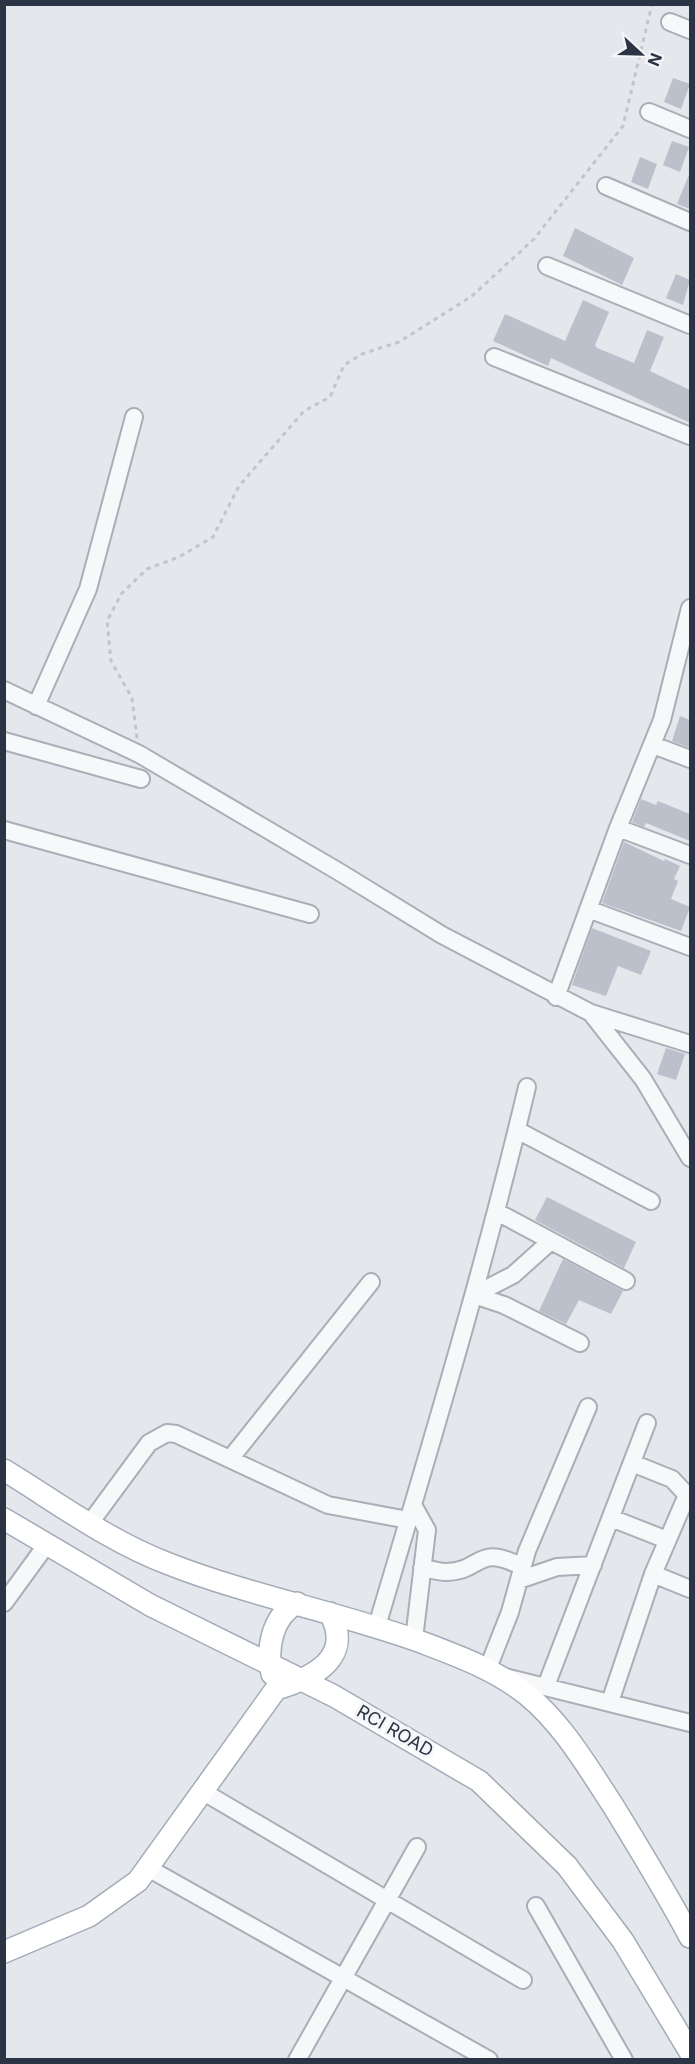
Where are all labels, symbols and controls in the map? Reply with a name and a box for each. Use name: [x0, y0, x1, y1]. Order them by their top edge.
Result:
north arrow: [611, 24, 671, 84]
text: N: [643, 50, 666, 69]
street label: RCI ROAD: [353, 1700, 437, 1761]

